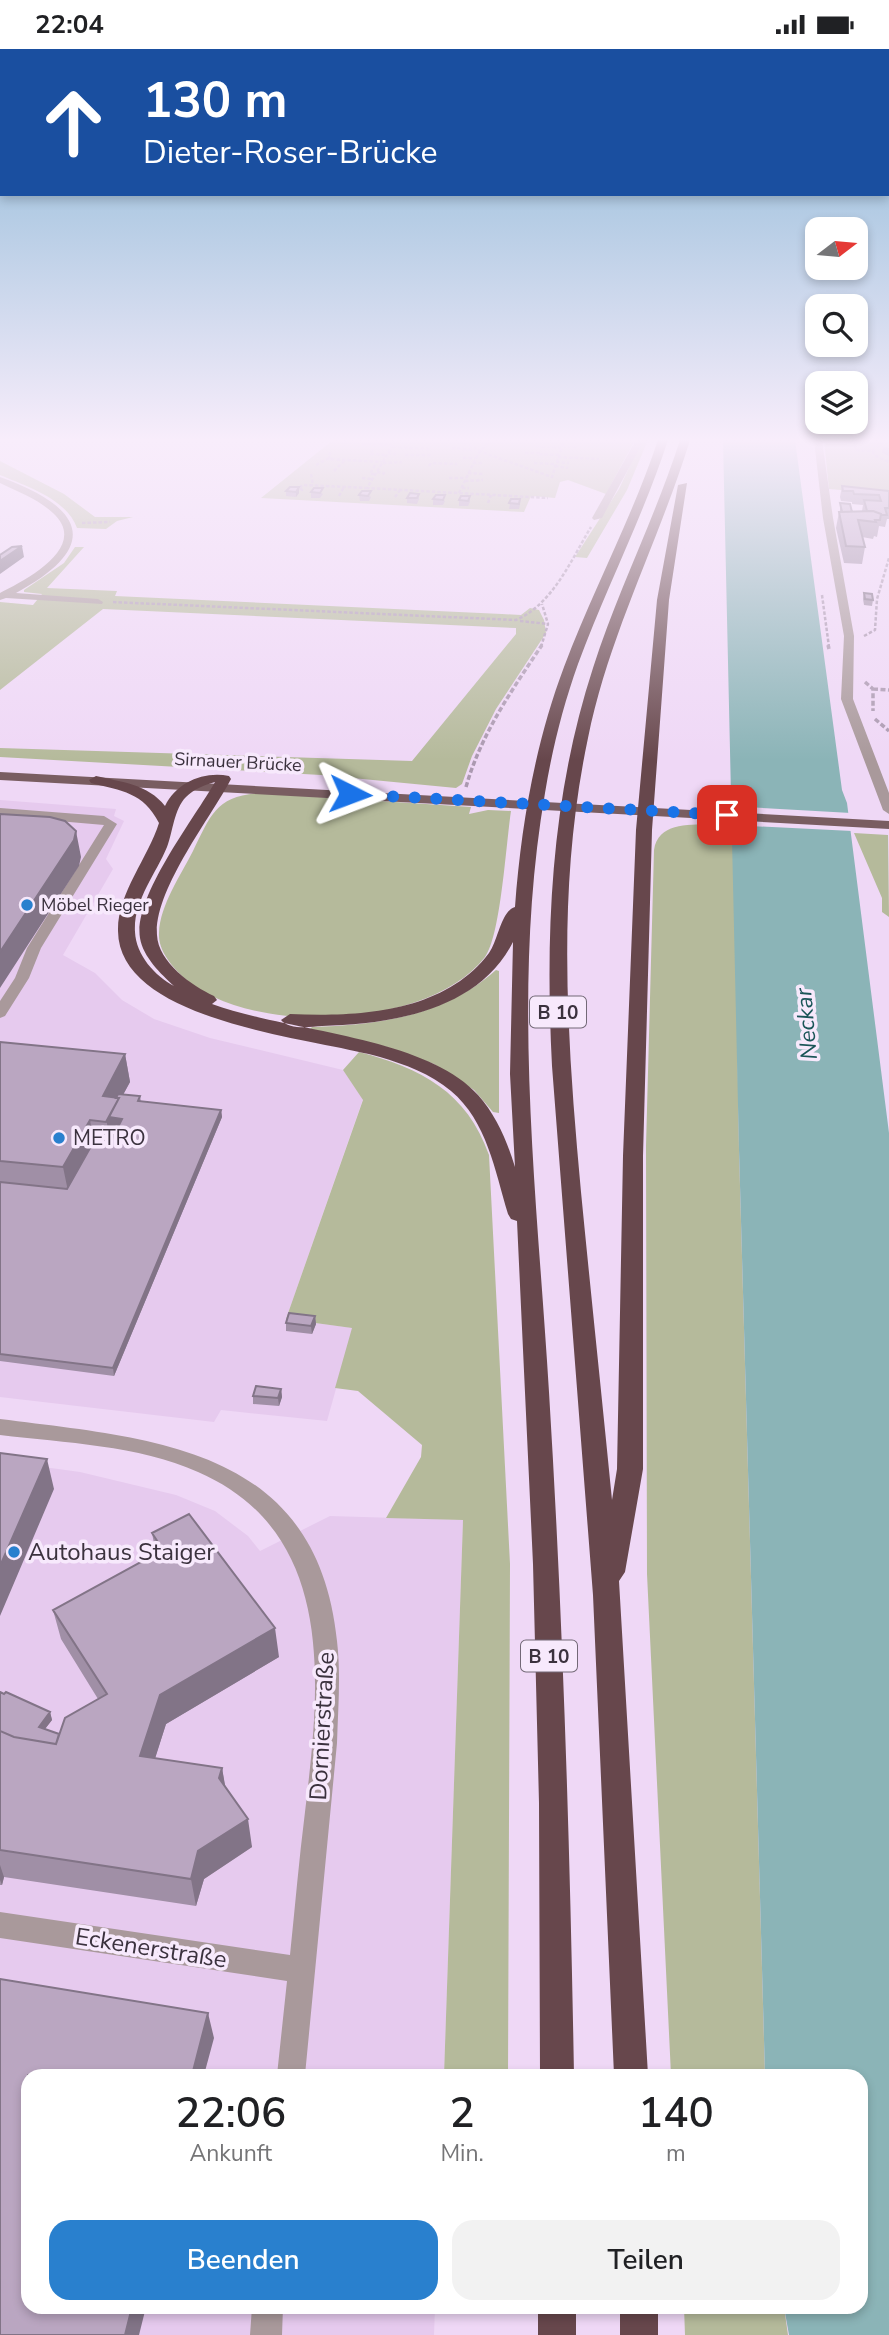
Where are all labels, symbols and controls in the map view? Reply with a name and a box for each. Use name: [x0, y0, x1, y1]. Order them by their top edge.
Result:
text: 22:04: [35, 7, 104, 42]
text: 130 m: [143, 67, 287, 134]
icon: ahead: [28, 77, 119, 168]
text: Dieter-Roser-Brücke: [143, 131, 438, 174]
north arrow: [805, 217, 868, 280]
map controls: [805, 217, 868, 434]
button: search: [805, 294, 868, 357]
button: layers: [805, 371, 868, 434]
street label: Sirnauer Brücke: [174, 747, 302, 777]
position arrow: [313, 757, 387, 831]
pin: [697, 785, 757, 845]
icon: arrive: [708, 796, 746, 834]
place label: Möbel Rieger: [41, 893, 149, 917]
marker: Möbel Rieger: [19, 897, 35, 913]
water label: Neckar: [788, 986, 825, 1061]
road number: B 10: [530, 997, 586, 1028]
place label: METRO: [73, 1124, 146, 1152]
marker: METRO: [51, 1130, 67, 1146]
place label: Autohaus Staiger: [28, 1536, 215, 1568]
marker: Autohaus Staiger: [6, 1544, 22, 1560]
road number: B 10: [521, 1641, 577, 1672]
street label: Dornierstraße: [302, 1651, 342, 1801]
street label: Eckenerstraße: [73, 1920, 229, 1976]
text: 22:06: [175, 2085, 286, 2142]
text: 2: [449, 2085, 475, 2142]
text: 140: [638, 2085, 714, 2142]
text: Ankunft: [189, 2138, 272, 2169]
text: Min.: [440, 2138, 484, 2169]
text: m: [666, 2138, 686, 2169]
button: Beenden: [49, 2220, 438, 2300]
button: Teilen: [452, 2220, 840, 2300]

